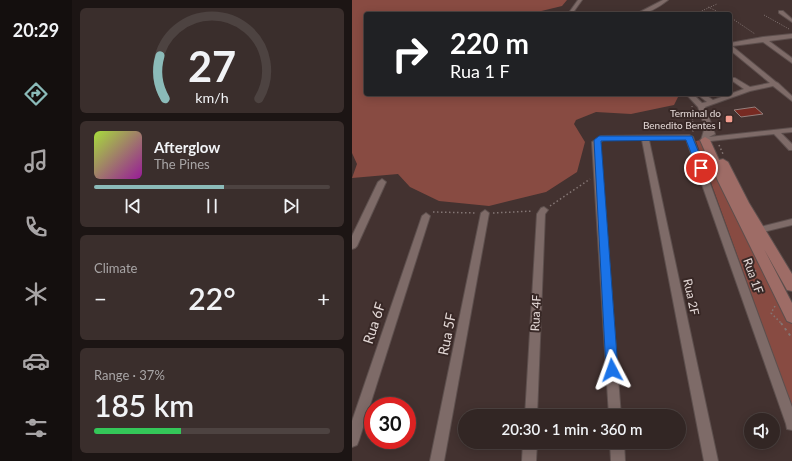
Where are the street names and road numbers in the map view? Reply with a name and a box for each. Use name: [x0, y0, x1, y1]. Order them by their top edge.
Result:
street label: Rua 1F: [740, 256, 767, 296]
street label: Rua 2F: [680, 277, 703, 317]
street label: Rua 4F: [527, 294, 544, 332]
street label: Rua 6F: [359, 300, 388, 346]
street label: Rua 5F: [434, 311, 459, 357]

